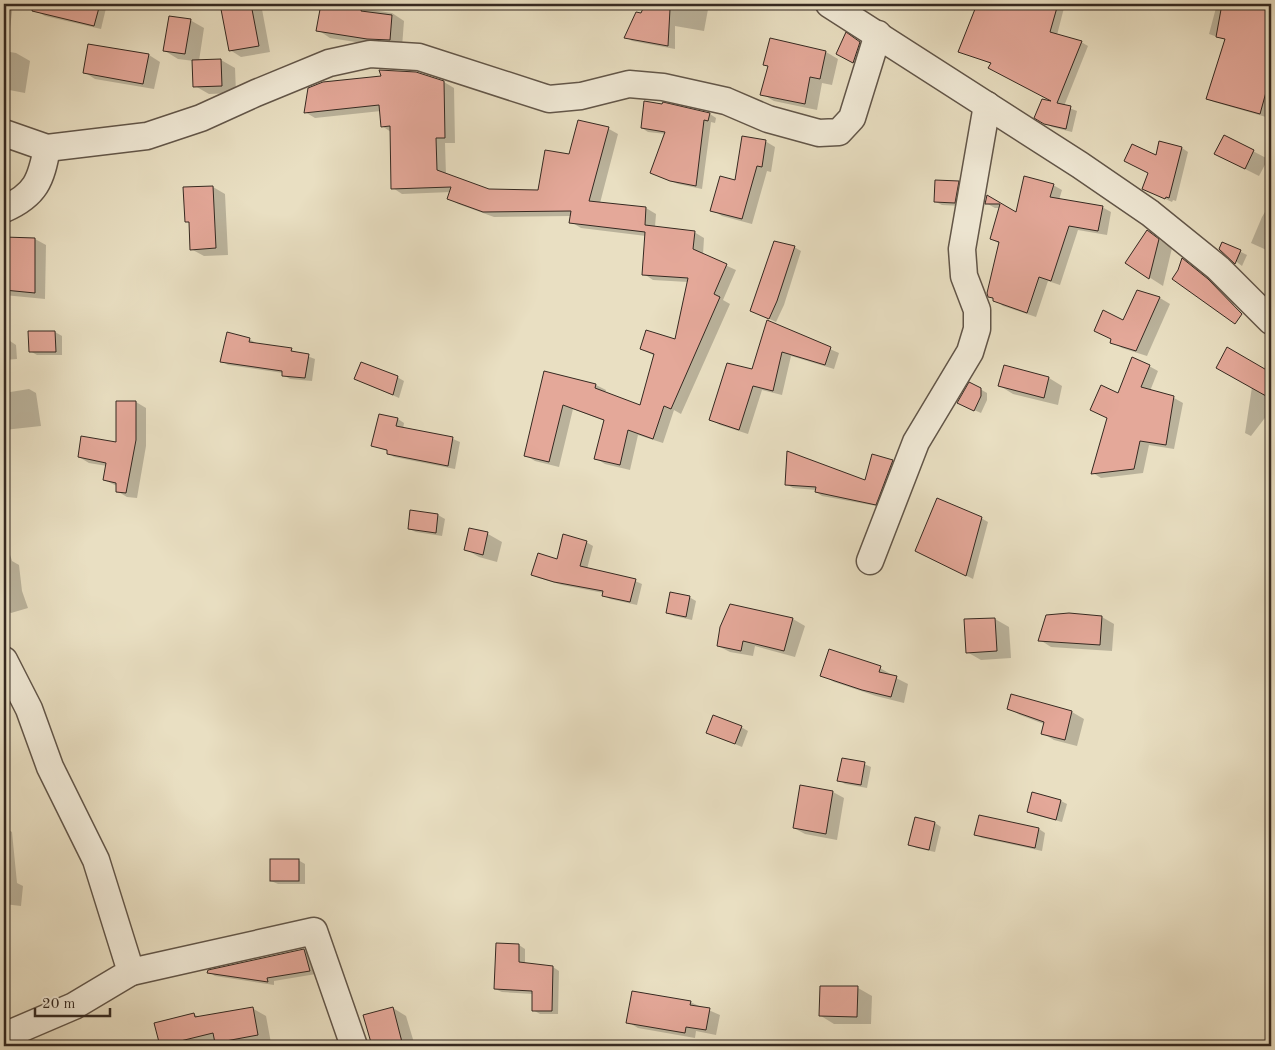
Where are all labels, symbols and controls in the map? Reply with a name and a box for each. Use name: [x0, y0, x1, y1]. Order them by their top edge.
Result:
scale bar: [35, 985, 110, 1017]
text: 20 m: [42, 997, 76, 1012]

